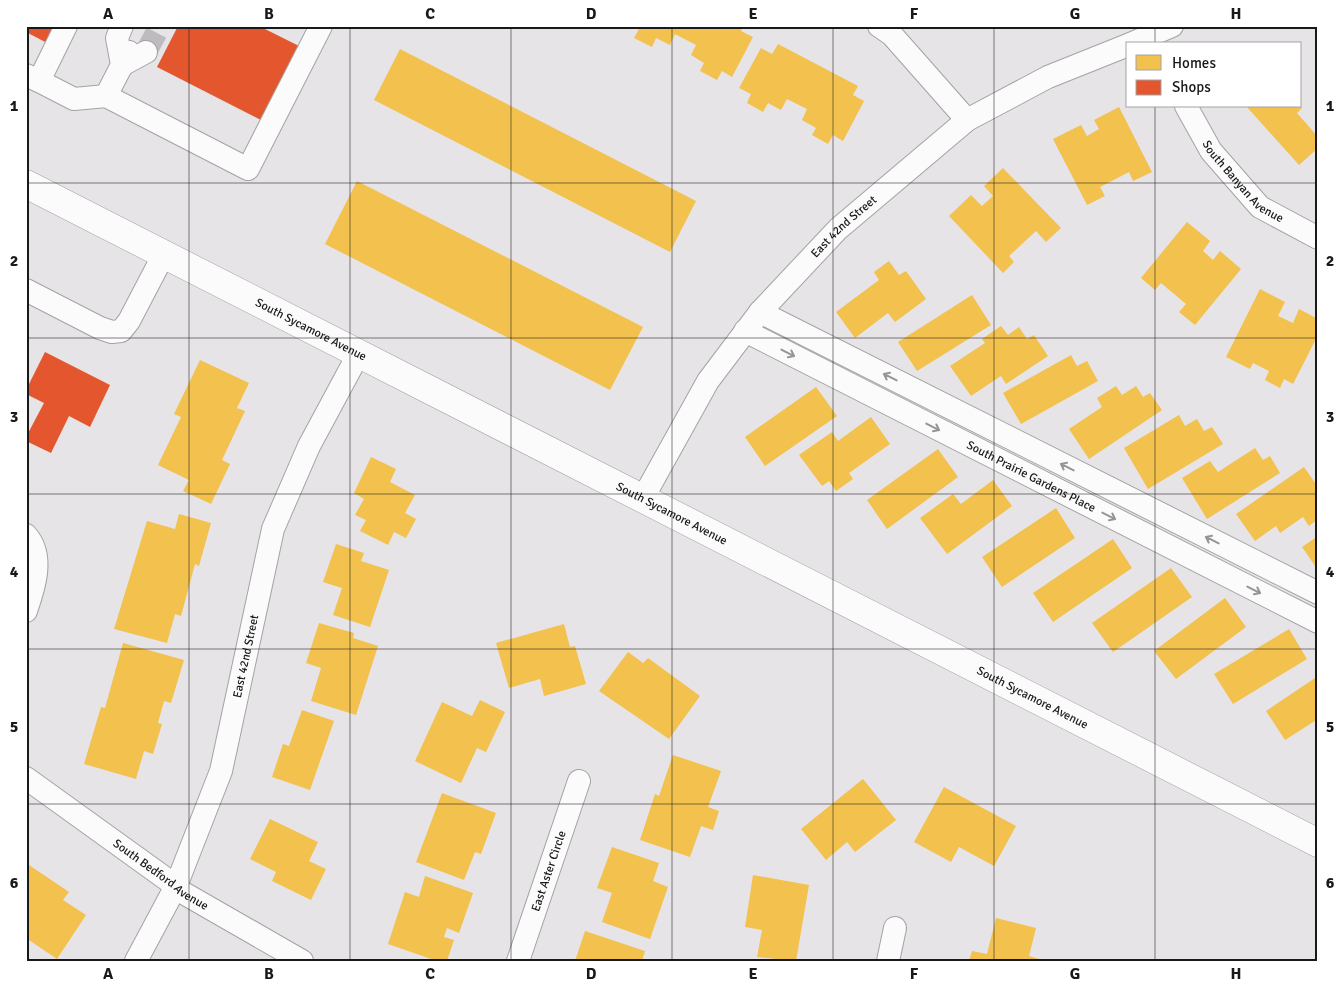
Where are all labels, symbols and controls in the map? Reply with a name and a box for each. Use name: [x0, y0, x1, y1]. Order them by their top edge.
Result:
text: A: [103, 4, 114, 24]
text: B: [264, 4, 274, 24]
text: C: [425, 4, 435, 24]
text: D: [586, 4, 597, 24]
text: E: [748, 4, 758, 24]
text: F: [910, 4, 919, 24]
text: G: [1070, 4, 1080, 24]
text: H: [1231, 4, 1241, 24]
legend: [1126, 42, 1302, 108]
text: Homes: [1172, 54, 1216, 72]
text: Shops: [1172, 78, 1211, 96]
text: 1: [10, 96, 19, 116]
text: 1: [1326, 96, 1335, 116]
street label: South Banyan Avenue: [1199, 138, 1286, 226]
street label: East 42nd Street: [808, 193, 880, 261]
text: 2: [10, 251, 18, 271]
text: 2: [1326, 251, 1334, 271]
street label: South Sycamore Avenue: [253, 295, 369, 364]
one-way arrow: [780, 349, 795, 358]
one-way arrow: [883, 372, 898, 382]
text: 3: [10, 407, 18, 427]
text: 3: [1326, 407, 1334, 427]
one-way arrow: [925, 423, 940, 432]
street label: South Prairie Gardens Place: [964, 438, 1098, 516]
one-way arrow: [1060, 462, 1075, 471]
street label: South Sycamore Avenue: [614, 479, 730, 548]
one-way arrow: [1101, 512, 1116, 521]
one-way arrow: [1205, 535, 1220, 544]
text: 4: [10, 562, 19, 582]
text: 4: [1326, 562, 1335, 582]
one-way arrow: [1246, 586, 1261, 595]
street label: East 42nd Street: [230, 613, 262, 699]
street label: South Sycamore Avenue: [974, 663, 1091, 732]
text: 5: [10, 717, 18, 737]
text: 5: [1326, 717, 1334, 737]
street label: East Aster Circle: [528, 829, 570, 914]
street label: South Bedford Avenue: [110, 836, 211, 914]
text: 6: [10, 873, 19, 893]
text: 6: [1326, 873, 1335, 893]
text: A: [103, 964, 114, 984]
text: B: [264, 964, 274, 984]
text: C: [425, 964, 435, 984]
text: D: [586, 964, 597, 984]
text: E: [748, 964, 758, 984]
text: F: [910, 964, 919, 984]
text: G: [1070, 964, 1080, 984]
text: H: [1231, 964, 1241, 984]

